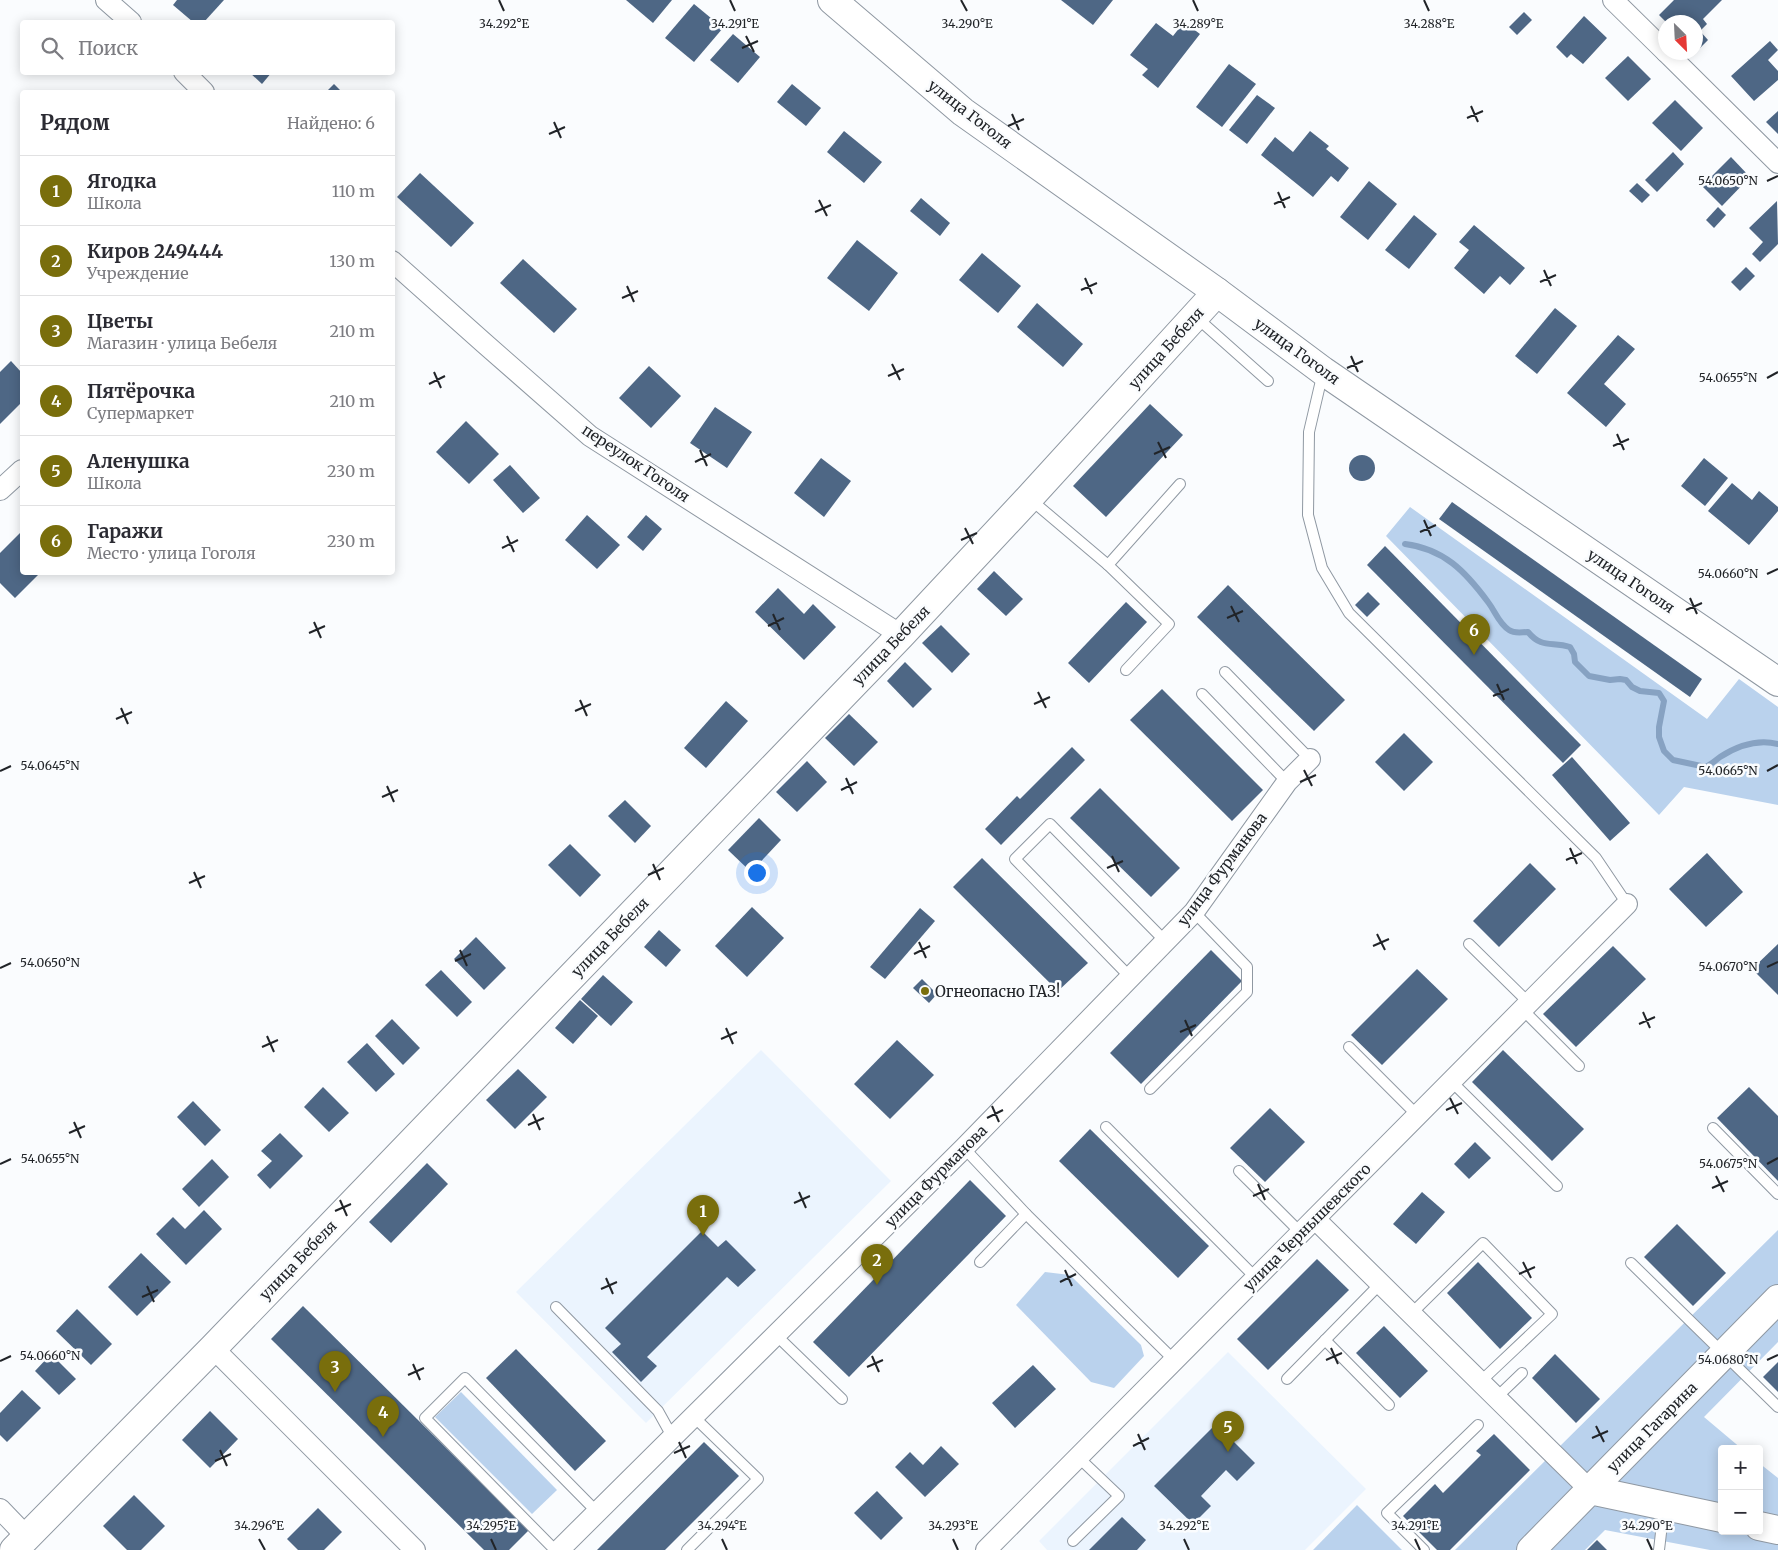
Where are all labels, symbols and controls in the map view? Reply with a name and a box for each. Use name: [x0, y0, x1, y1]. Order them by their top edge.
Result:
north arrow: [1658, 15, 1703, 60]
text: 34.292°E: [479, 16, 529, 31]
text: 34.291°E: [711, 16, 759, 31]
text: 34.290°E: [941, 16, 993, 31]
text: 34.289°E: [1173, 16, 1224, 31]
text: 34.288°E: [1404, 16, 1455, 31]
search box: [20, 20, 395, 75]
icon: search: [38, 34, 66, 62]
text: Поиск: [78, 36, 138, 60]
street label: улица Гоголя: [924, 75, 1016, 153]
text: Рядом: [40, 109, 110, 136]
text: Найдено: 6: [287, 113, 375, 133]
text: Ягодка: [87, 169, 157, 193]
text: 54.0650°N: [1698, 173, 1759, 188]
text: 1: [52, 181, 60, 201]
text: 110 m: [332, 181, 375, 201]
text: Школа: [87, 193, 142, 213]
text: Киров 249444: [87, 239, 223, 263]
text: 2: [51, 251, 61, 271]
text: 130 m: [329, 251, 375, 271]
text: Учреждение: [87, 263, 189, 283]
street label: улица Бебеля: [1124, 303, 1208, 393]
text: Цветы: [87, 309, 153, 333]
street label: улица Гоголя: [1251, 314, 1344, 388]
text: 3: [51, 321, 61, 341]
text: 210 m: [330, 321, 375, 341]
text: Магазин · улица Бебеля: [87, 333, 277, 353]
text: 54.0655°N: [1699, 370, 1758, 385]
text: Пятёрочка: [87, 379, 195, 403]
text: 4: [51, 391, 61, 411]
text: 210 m: [330, 391, 375, 411]
text: Супермаркет: [87, 403, 194, 423]
street label: переулок Гоголя: [579, 420, 693, 506]
text: Аленушка: [87, 449, 190, 473]
text: 5: [51, 461, 61, 481]
text: 230 m: [327, 461, 375, 481]
text: Школа: [87, 473, 142, 493]
text: Гаражи: [87, 519, 163, 543]
text: 6: [51, 531, 61, 551]
text: 230 m: [327, 531, 375, 551]
text: Место · улица Гоголя: [87, 543, 256, 563]
street label: улица Гоголя: [1584, 545, 1678, 617]
text: 54.0660°N: [1698, 566, 1759, 581]
street label: улица Бебеля: [848, 601, 934, 689]
pin: 6: [1458, 614, 1490, 655]
text: 54.0645°N: [21, 758, 80, 773]
text: 54.0665°N: [1698, 763, 1758, 778]
street label: улица Фурманова: [1173, 809, 1271, 929]
your location: [744, 860, 770, 886]
street label: улица Бебеля: [567, 893, 653, 981]
text: 54.0650°N: [20, 955, 81, 970]
text: 54.0670°N: [1698, 959, 1758, 974]
place label: Огнеопасно ГАЗ!: [935, 982, 1060, 1001]
marker: Огнеопасно ГАЗ!: [919, 985, 931, 997]
street label: улица Фурманова: [881, 1121, 991, 1231]
text: 54.0655°N: [21, 1151, 80, 1166]
text: 54.0675°N: [1699, 1156, 1758, 1171]
street label: улица Чернышевского: [1239, 1159, 1375, 1295]
pin: 1: [687, 1195, 719, 1236]
street label: улица Бебеля: [255, 1216, 341, 1304]
pin: 2: [861, 1244, 893, 1285]
text: 54.0660°N: [20, 1348, 81, 1363]
pin: 3: [319, 1351, 351, 1392]
text: 54.0680°N: [1698, 1352, 1759, 1367]
street label: улица Гагарина: [1603, 1378, 1701, 1476]
pin: 4: [367, 1396, 399, 1437]
pin: 5: [1212, 1411, 1244, 1452]
map controls: [1718, 1445, 1763, 1535]
button: +: [1718, 1445, 1763, 1490]
button: −: [1718, 1490, 1763, 1535]
text: 34.296°E: [234, 1518, 284, 1533]
text: 34.295°E: [466, 1518, 516, 1533]
text: 34.294°E: [697, 1518, 747, 1533]
text: 34.293°E: [928, 1518, 978, 1533]
text: 34.292°E: [1159, 1518, 1209, 1533]
text: 34.291°E: [1391, 1518, 1439, 1533]
text: 34.290°E: [1621, 1518, 1673, 1533]

